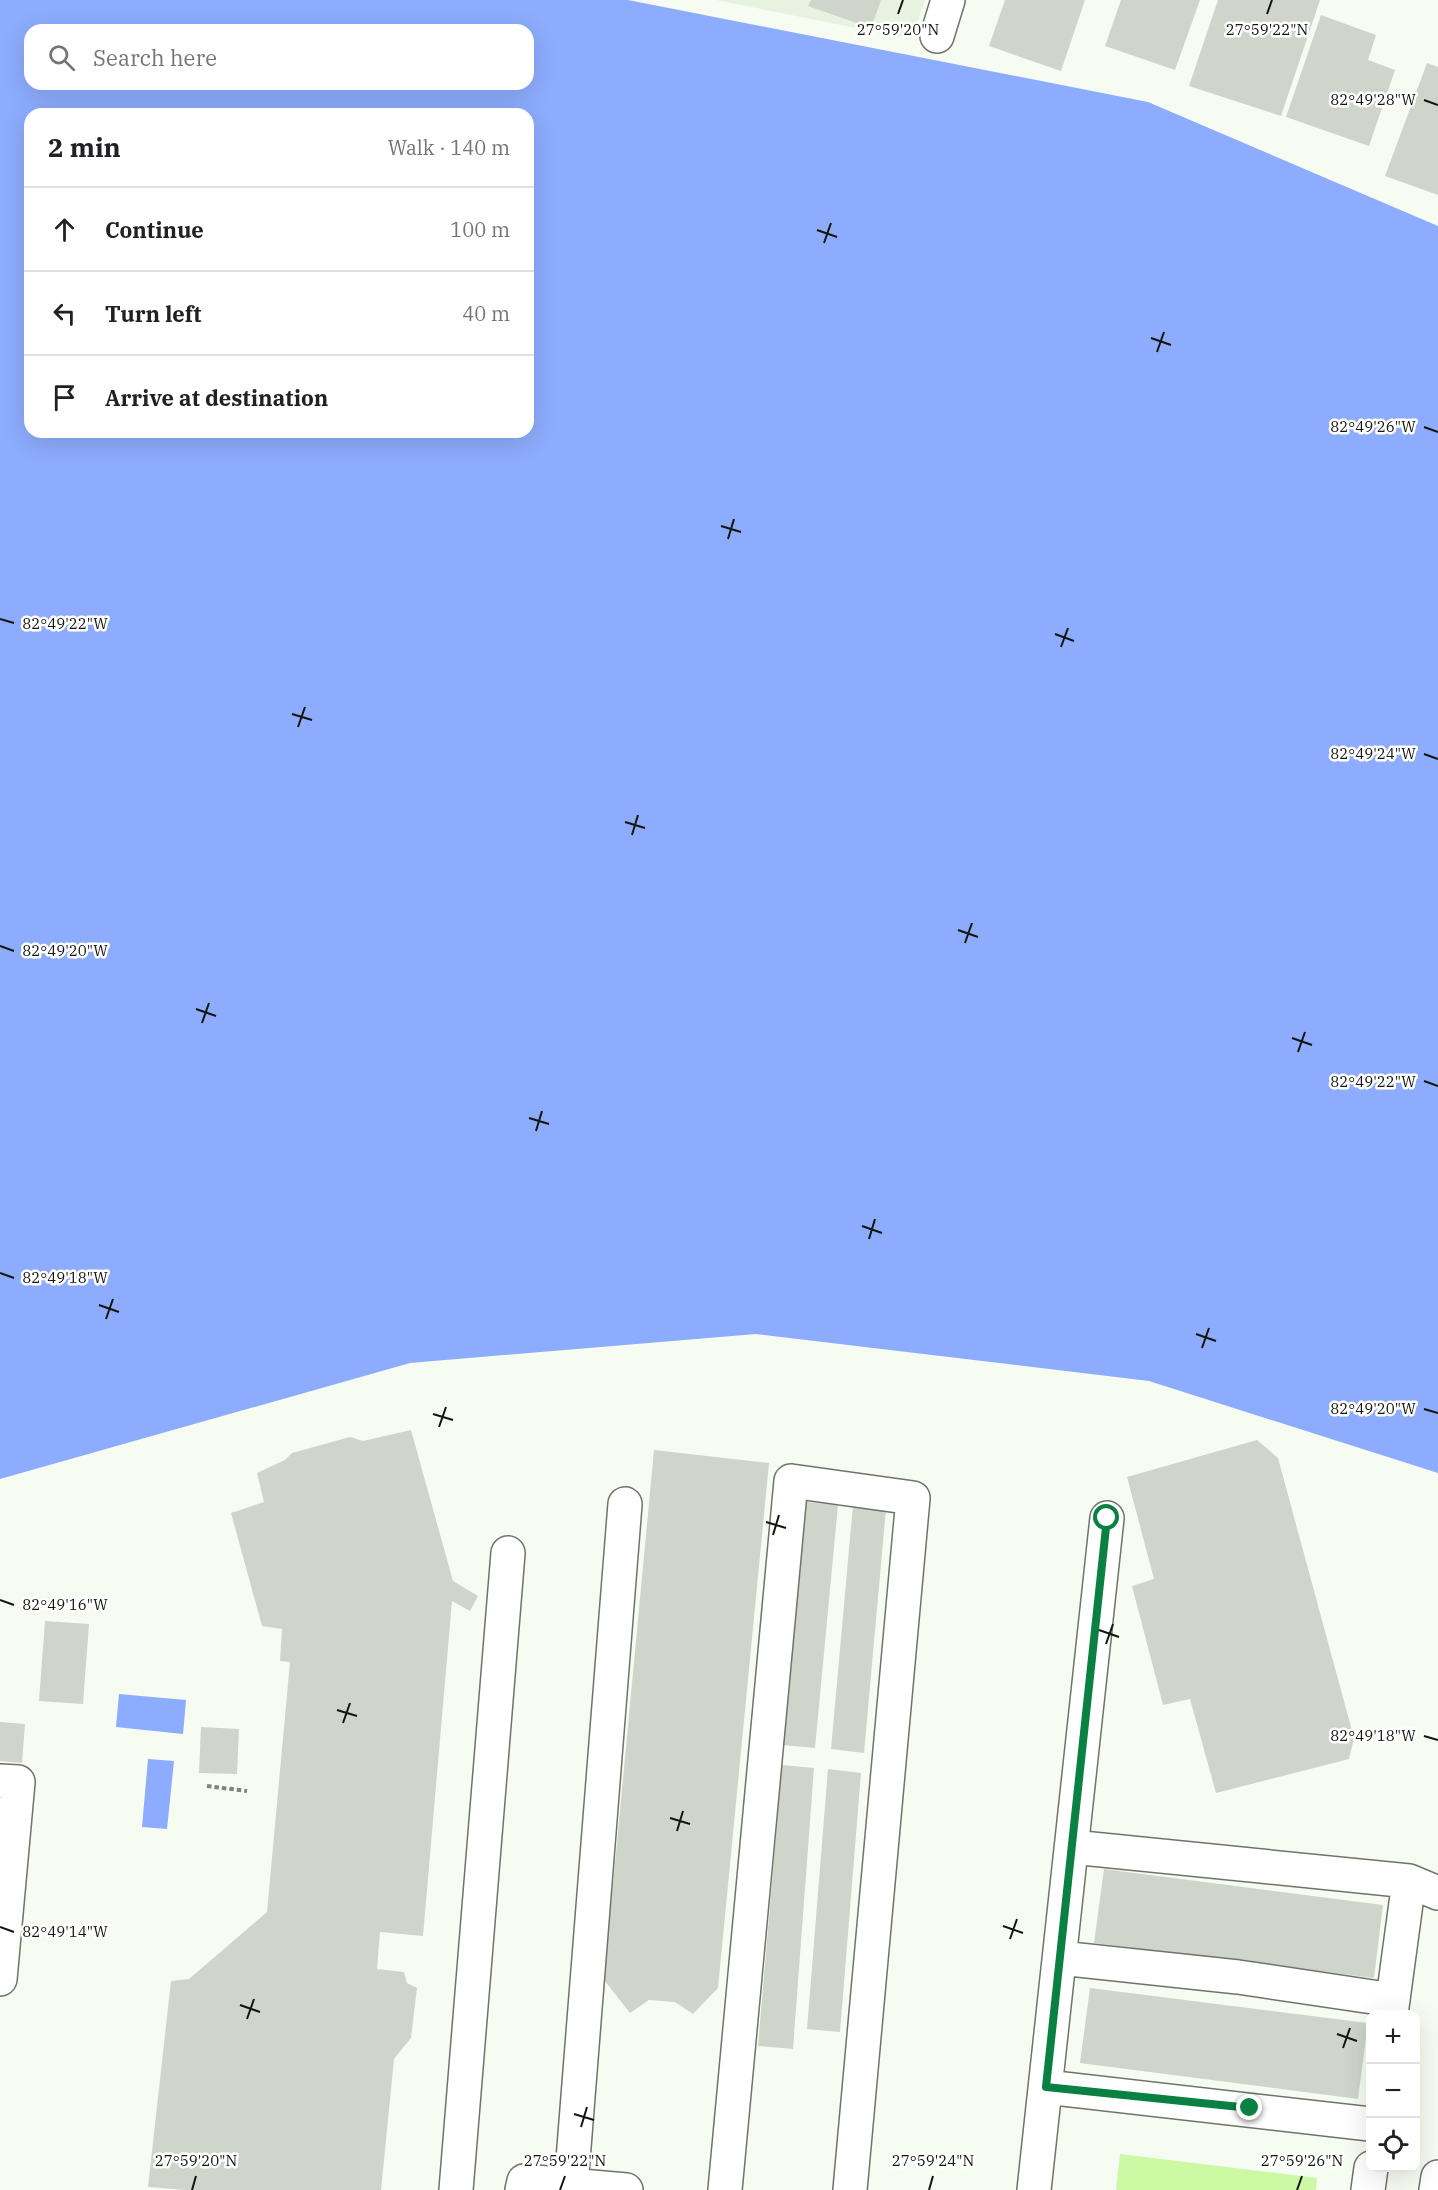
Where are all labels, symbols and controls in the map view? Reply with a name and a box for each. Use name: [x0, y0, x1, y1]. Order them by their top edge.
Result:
text: 27°59'20"N: [857, 20, 939, 39]
text: 27°59'22"N: [1226, 20, 1308, 39]
search box: [24, 24, 534, 90]
icon: search: [45, 41, 78, 74]
text: Search here: [93, 43, 217, 72]
text: 82°49'28"W: [1330, 90, 1416, 109]
text: 2 min: [48, 130, 121, 164]
text: Walk · 140 m: [388, 134, 510, 161]
icon: ahead: [48, 213, 81, 246]
text: Continue: [105, 215, 204, 244]
text: 100 m: [450, 216, 510, 243]
icon: left: [48, 297, 81, 330]
text: Turn left: [105, 299, 201, 328]
text: 40 m: [462, 300, 510, 327]
icon: arrive: [48, 381, 81, 414]
text: Arrive at destination: [105, 383, 328, 412]
text: 82°49'26"W: [1330, 417, 1416, 436]
text: 82°49'22"W: [22, 614, 108, 633]
text: 82°49'24"W: [1330, 744, 1416, 763]
text: 82°49'20"W: [22, 941, 108, 960]
text: 82°49'22"W: [1330, 1072, 1416, 1091]
text: 82°49'18"W: [22, 1268, 108, 1287]
text: 82°49'20"W: [1330, 1399, 1416, 1418]
route start: [1093, 1504, 1119, 1530]
text: 82°49'16"W: [22, 1595, 108, 1614]
text: 82°49'18"W: [1330, 1726, 1416, 1745]
text: 82°49'14"W: [22, 1922, 108, 1941]
map controls: [1366, 2010, 1420, 2172]
button: +: [1366, 2010, 1420, 2064]
button: −: [1366, 2064, 1420, 2118]
route end: [1236, 2094, 1262, 2120]
button: locate: [1366, 2118, 1420, 2172]
text: 27°59'20"N: [155, 2151, 237, 2170]
text: 27°59'22"N: [524, 2151, 606, 2170]
text: 27°59'24"N: [892, 2151, 974, 2170]
text: 27°59'26"N: [1261, 2151, 1343, 2170]

